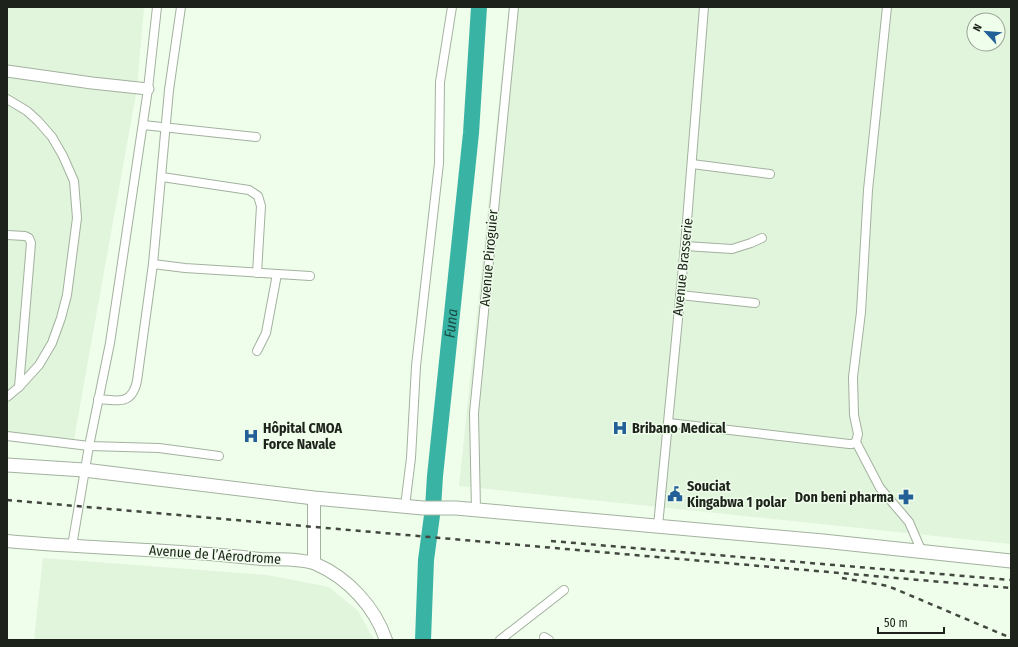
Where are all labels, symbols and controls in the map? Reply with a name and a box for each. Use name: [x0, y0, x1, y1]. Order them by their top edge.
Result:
north arrow: [966, 12, 1006, 52]
text: N: [970, 22, 985, 34]
street label: Avenue Piroguier: [476, 209, 502, 307]
street label: Avenue Brasserie: [669, 217, 697, 317]
water label: Funa: [441, 308, 462, 339]
hospital icon: Bribano Medical: [611, 419, 629, 437]
place label: Hôpital CMOA Force Navale: [263, 420, 342, 453]
place label: Bribano Medical: [632, 420, 726, 437]
hospital icon: Hôpital CMOA Force Navale: [242, 427, 260, 445]
place label: Souciat Kingabwa 1 polar: [687, 478, 787, 511]
public building icon: Souciat Kingabwa 1 polar: [666, 485, 684, 503]
pharmacy icon: Don beni pharma: [897, 488, 915, 506]
place label: Don beni pharma: [795, 489, 894, 506]
street label: Avenue de l’Aérodrome: [148, 542, 282, 568]
scale bar: [878, 609, 944, 635]
text: 50 m: [884, 616, 908, 630]

